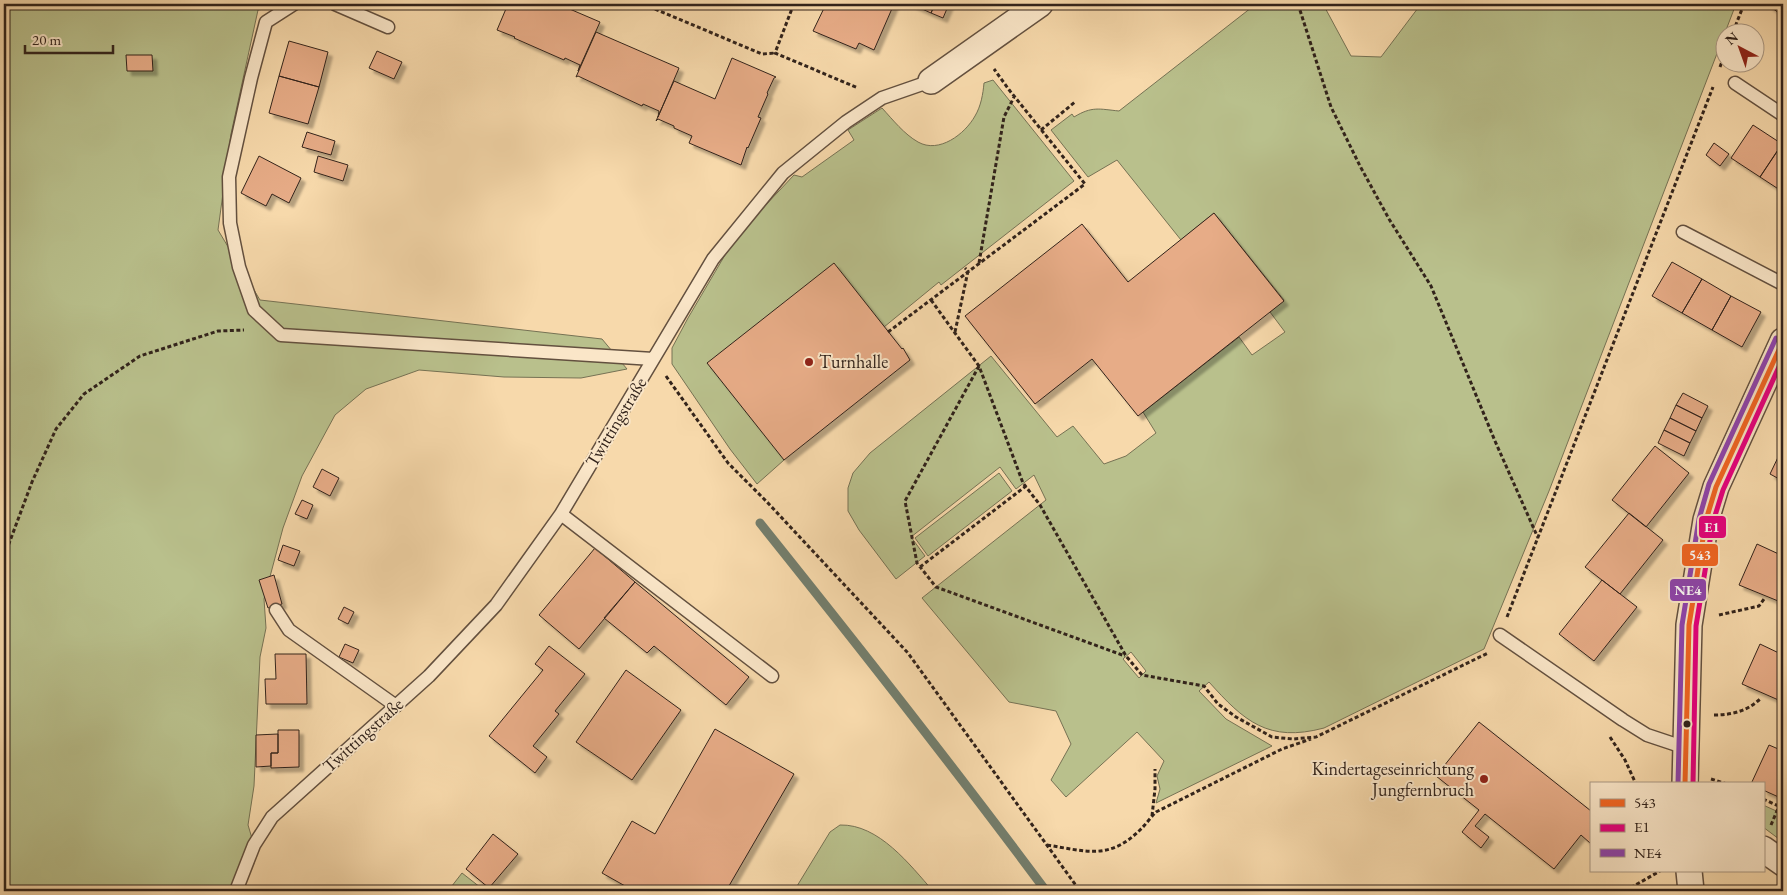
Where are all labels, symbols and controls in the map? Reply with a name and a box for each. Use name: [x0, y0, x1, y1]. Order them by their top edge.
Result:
scale bar: [25, 22, 112, 54]
north arrow: [1714, 22, 1764, 72]
text: N: [1721, 27, 1742, 49]
text: 20 m: [32, 30, 61, 49]
place label: Turnhalle: [819, 350, 888, 373]
marker: Turnhalle: [803, 356, 815, 368]
street label: Twittingstraße: [580, 373, 651, 471]
line badge: E1: [1698, 515, 1727, 539]
text: E1: [1704, 518, 1720, 536]
line badge: 543: [1681, 543, 1719, 567]
text: 543: [1689, 546, 1711, 564]
line badge: NE4: [1669, 578, 1707, 602]
text: NE4: [1675, 581, 1702, 599]
street label: Twittingstraße: [318, 692, 408, 777]
unlabelled marker: [1682, 719, 1692, 729]
place label: Kindertageseinrichtung Jungfernbruch: [1312, 757, 1474, 801]
marker: Kindertageseinrichtung Jungfernbruch: [1478, 773, 1490, 785]
legend: [1590, 782, 1764, 872]
text: 543: [1634, 793, 1656, 812]
text: E1: [1634, 817, 1650, 836]
text: NE4: [1634, 843, 1662, 862]

